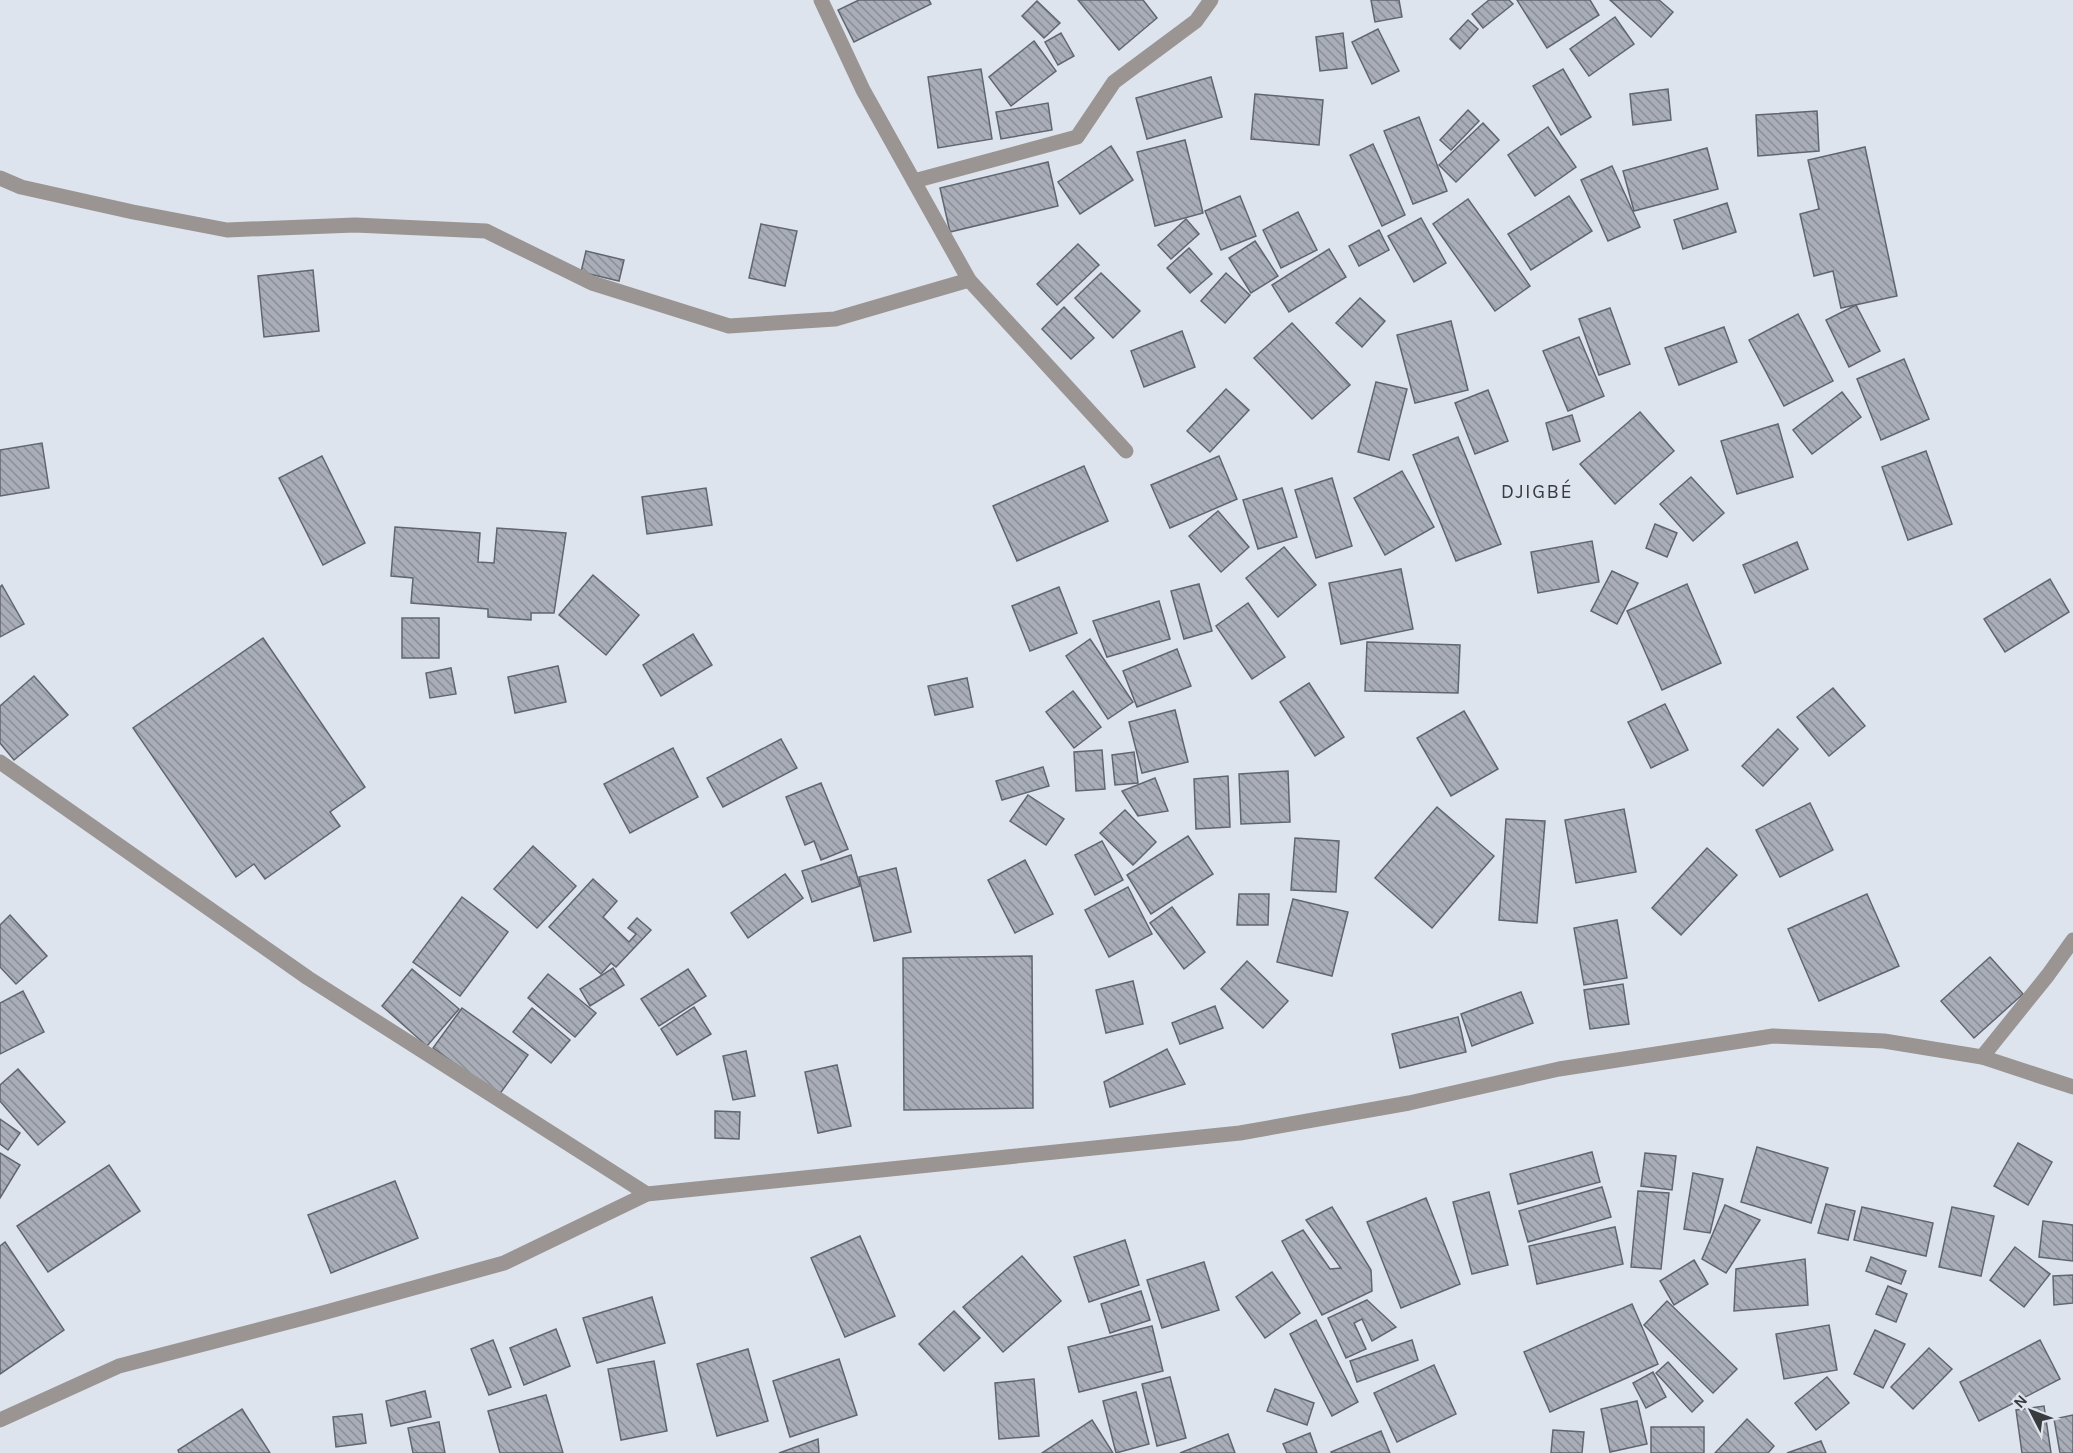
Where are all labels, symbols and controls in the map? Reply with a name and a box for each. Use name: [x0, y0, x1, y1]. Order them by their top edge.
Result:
district label: DJIGBÉ: [1501, 479, 1573, 503]
north arrow: [2001, 1381, 2061, 1441]
text: N: [2009, 1391, 2031, 1412]

